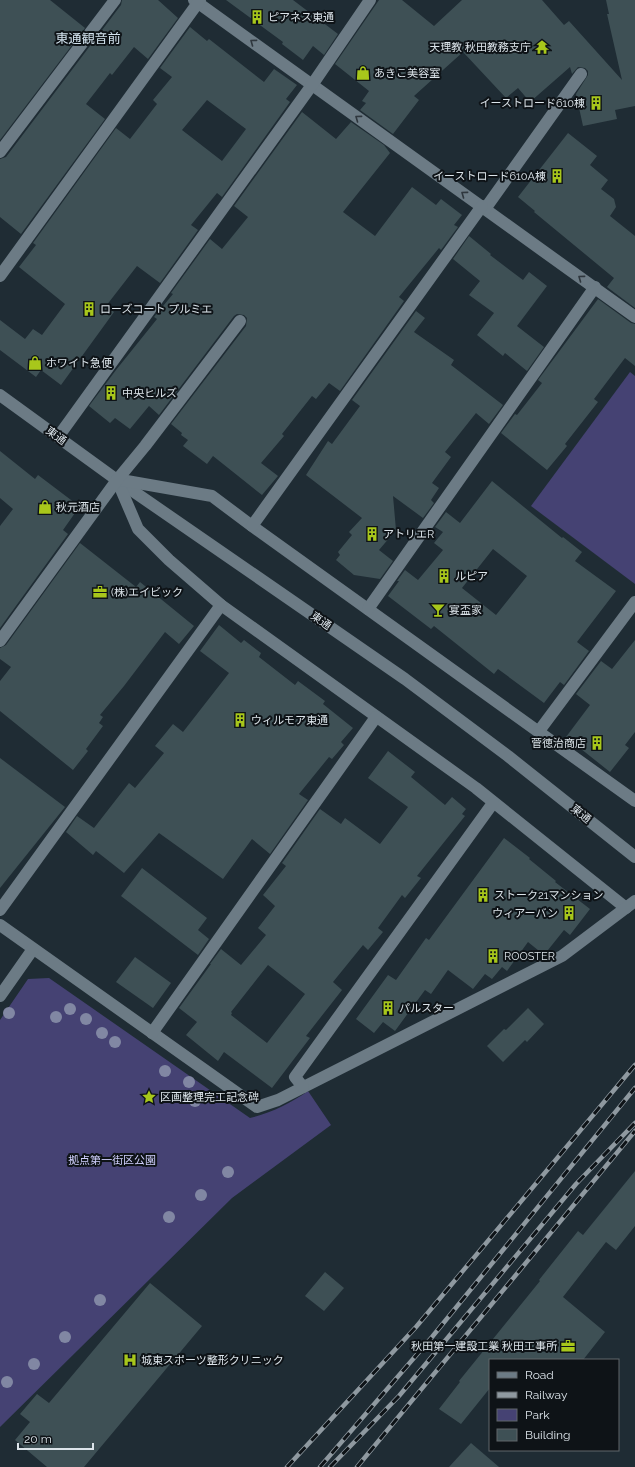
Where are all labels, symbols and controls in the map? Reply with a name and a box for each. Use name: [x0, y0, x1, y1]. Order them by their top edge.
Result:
building icon: ピアネス東通: [249, 9, 265, 25]
place label: ピアネス東通: [268, 11, 334, 24]
district label: 東通観音前: [55, 31, 121, 46]
temple icon: 天理教 秋田教務支庁: [534, 39, 550, 55]
one-way arrow: [250, 40, 257, 47]
place label: 天理教 秋田教務支庁: [429, 41, 531, 54]
shop icon: あきこ美容室: [355, 65, 371, 81]
place label: あきこ美容室: [374, 67, 440, 80]
building icon: イーストロード610棟: [588, 95, 604, 111]
place label: イーストロード610棟: [479, 97, 585, 110]
one-way arrow: [355, 115, 362, 123]
building icon: イーストロード610A棟: [549, 168, 565, 184]
place label: イーストロード610A棟: [433, 170, 546, 183]
one-way arrow: [461, 191, 468, 199]
one-way arrow: [578, 275, 585, 282]
building icon: ローズコート プルミエ: [81, 301, 97, 317]
place label: ローズコート プルミエ: [100, 303, 212, 316]
shop icon: ホワイト急便: [27, 355, 43, 371]
place label: ホワイト急便: [46, 357, 113, 370]
building icon: 中央ヒルズ: [103, 385, 119, 401]
place label: 中央ヒルズ: [122, 387, 177, 400]
street label: 東通: [43, 424, 69, 448]
shop icon: 秋元酒店: [37, 499, 53, 515]
place label: 秋元酒店: [56, 501, 100, 514]
building icon: アトリエR: [364, 526, 380, 542]
place label: アトリエR: [383, 528, 434, 541]
building icon: ルピア: [436, 568, 452, 584]
place label: ルピア: [455, 570, 488, 583]
office icon: (株)エイビック: [92, 584, 108, 600]
place label: (株)エイビック: [111, 586, 183, 599]
bar icon: 宴盃家: [430, 602, 446, 618]
place label: 宴盃家: [449, 604, 482, 617]
street label: 東通: [308, 609, 334, 633]
building icon: ウィルモア東通: [232, 712, 248, 728]
place label: ウィルモア東通: [251, 714, 328, 727]
building icon: 菅徳治商店: [589, 735, 605, 751]
place label: 菅徳治商店: [531, 737, 586, 750]
street label: 東通: [568, 802, 594, 826]
building icon: ストーク21マンション: [475, 887, 491, 903]
place label: ストーク21マンション: [494, 889, 603, 902]
building icon: ウィアーバン: [561, 905, 577, 921]
place label: ウィアーバン: [492, 907, 558, 920]
building icon: ROOSTER: [485, 948, 501, 964]
place label: ROOSTER: [504, 950, 555, 963]
building icon: パルスター: [380, 1000, 396, 1016]
place label: パルスター: [399, 1002, 454, 1015]
place icon: 区画整理完工記念碑: [141, 1089, 157, 1105]
place label: 区画整理完工記念碑: [160, 1091, 259, 1104]
park label: 拠点第一街区公園: [68, 1154, 156, 1167]
office icon: 秋田第一建設工業 秋田工事所: [560, 1338, 576, 1354]
place label: 秋田第一建設工業 秋田工事所: [411, 1340, 558, 1353]
hospital icon: 城東スポーツ整形クリニック: [122, 1352, 138, 1368]
place label: 城東スポーツ整形クリニック: [141, 1354, 284, 1367]
legend: [489, 1359, 619, 1451]
text: Road: [525, 1368, 554, 1382]
text: Railway: [525, 1388, 568, 1402]
text: Park: [525, 1408, 550, 1422]
scale bar: [18, 1425, 93, 1451]
text: Building: [525, 1428, 571, 1442]
text: 20 m: [24, 1432, 52, 1446]

